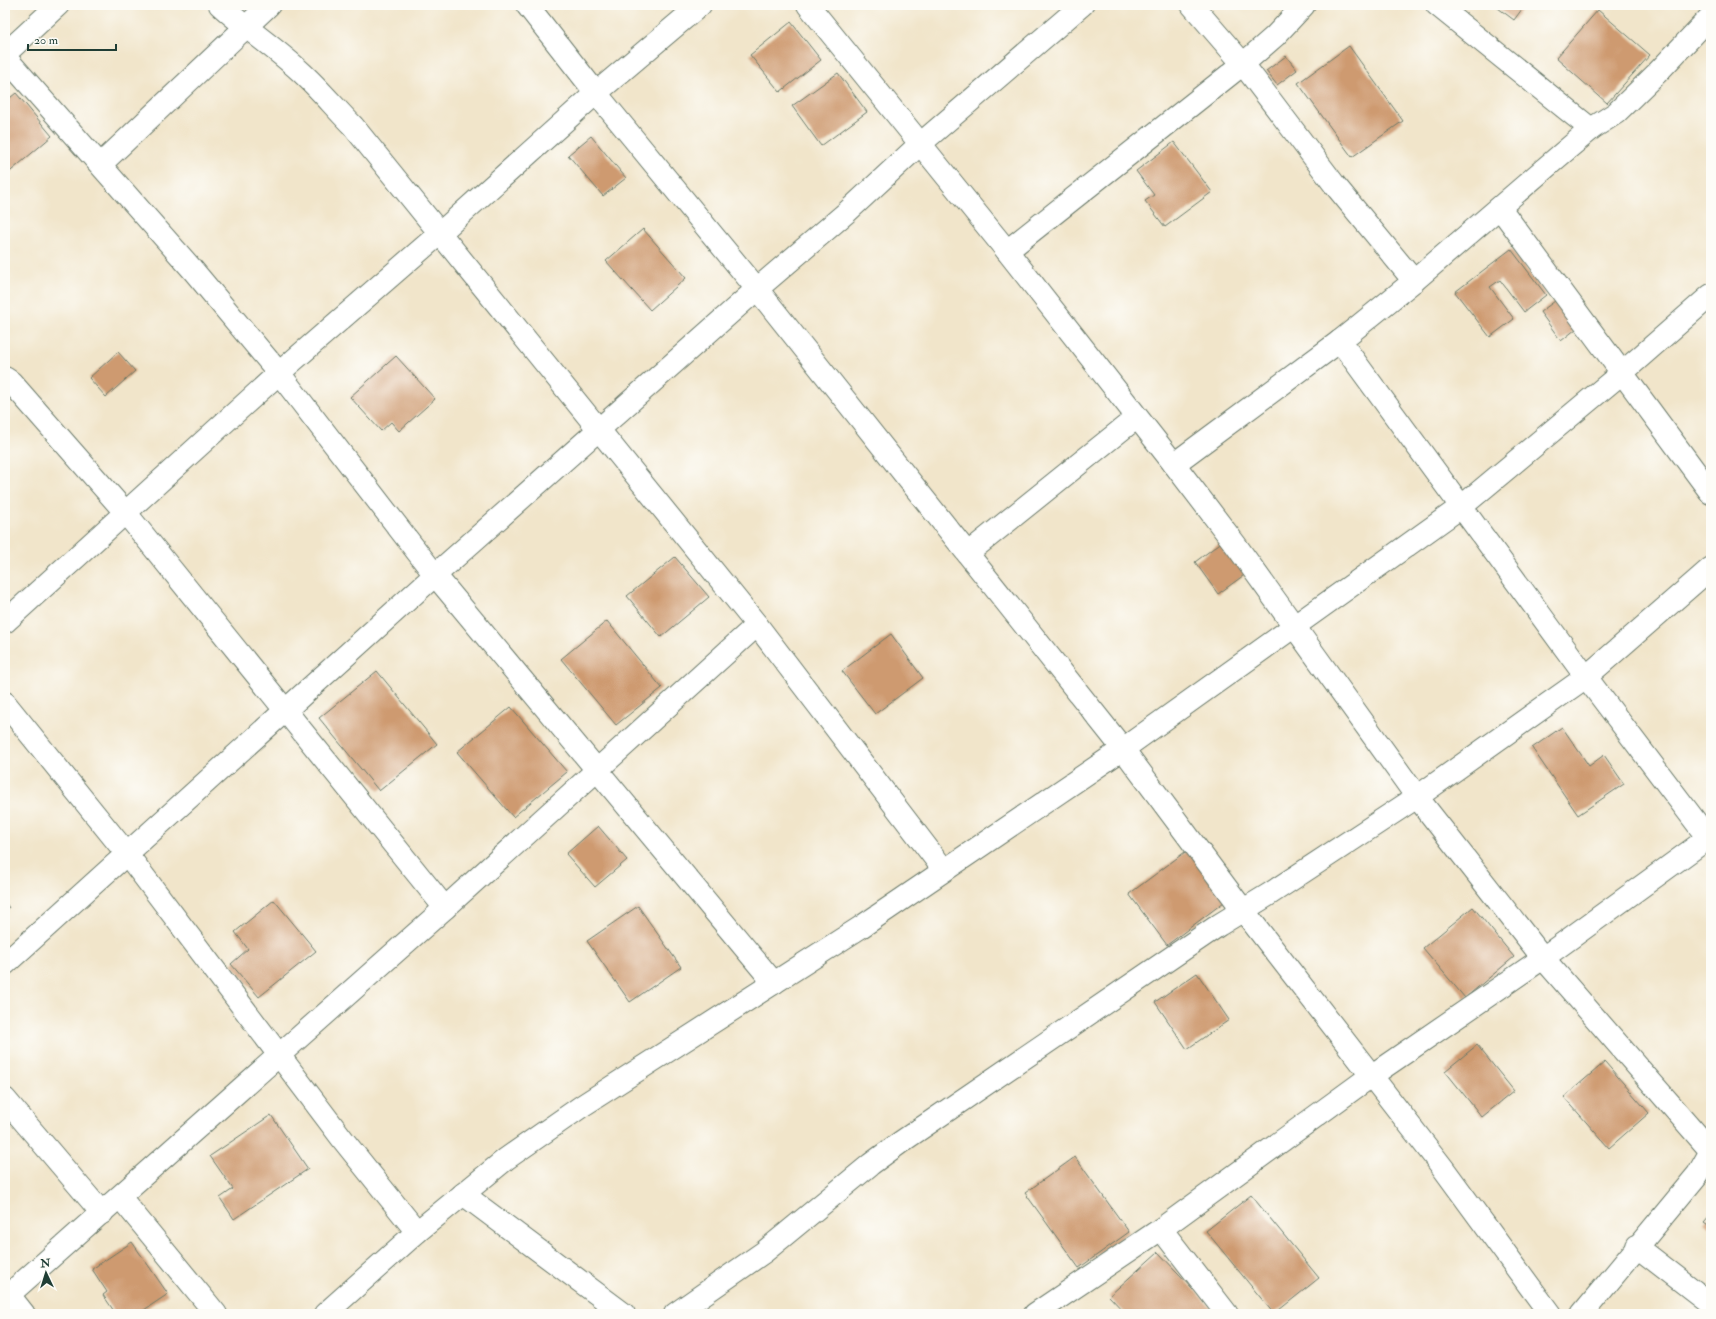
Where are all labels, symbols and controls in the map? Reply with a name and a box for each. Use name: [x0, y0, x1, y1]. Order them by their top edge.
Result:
scale bar: [28, 26, 116, 52]
text: 20 m: [34, 33, 59, 48]
north arrow: [26, 1253, 66, 1293]
text: N: [39, 1257, 52, 1270]

